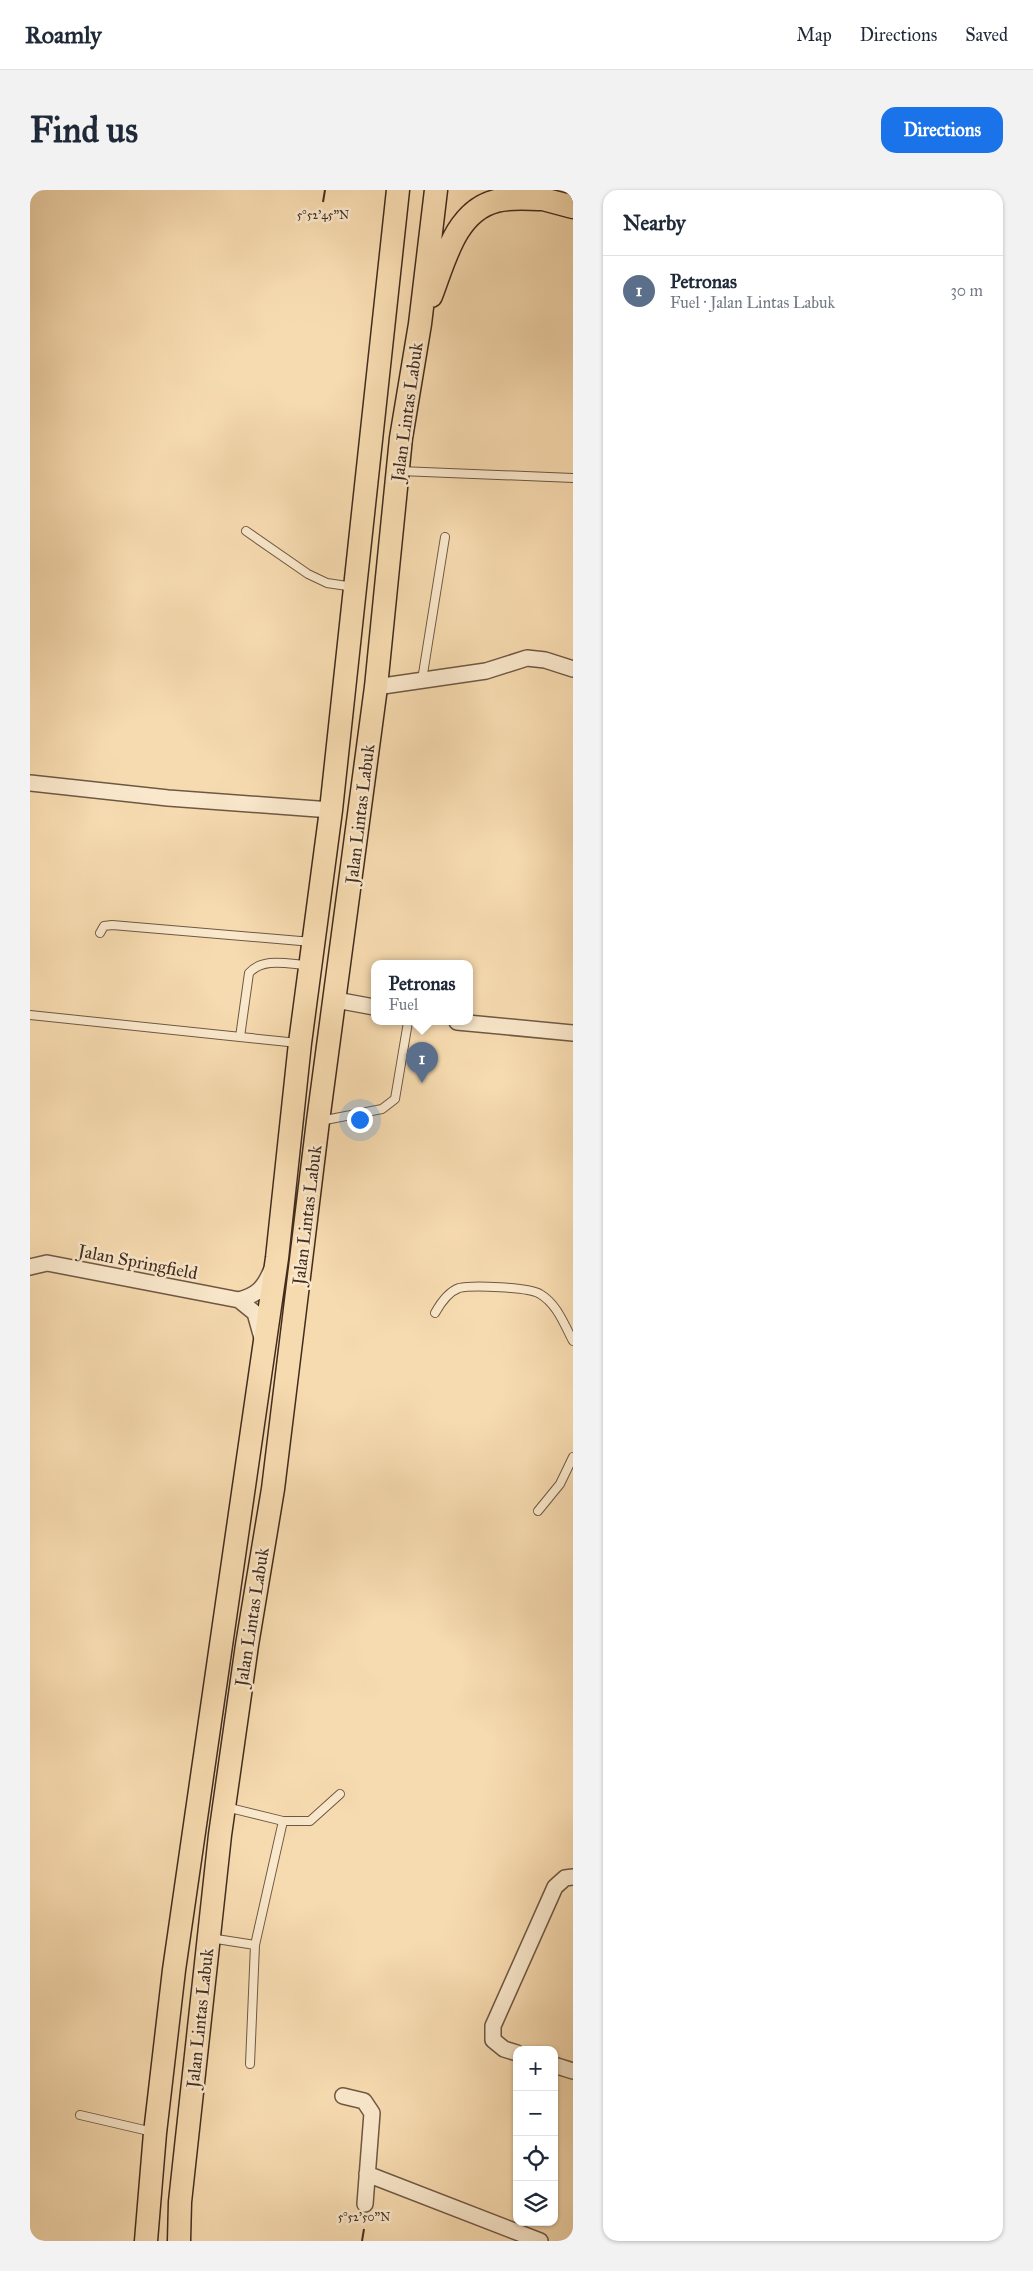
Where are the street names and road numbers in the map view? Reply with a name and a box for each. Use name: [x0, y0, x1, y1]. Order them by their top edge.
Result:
street label: Jalan Lintas Labuk: [386, 340, 429, 485]
street label: Jalan Lintas Labuk: [340, 742, 381, 887]
street label: Jalan Lintas Labuk: [287, 1143, 328, 1288]
street label: Jalan Springfield: [74, 1239, 200, 1285]
street label: Jalan Lintas Labuk: [230, 1545, 275, 1690]
street label: Jalan Lintas Labuk: [182, 1946, 219, 2091]

